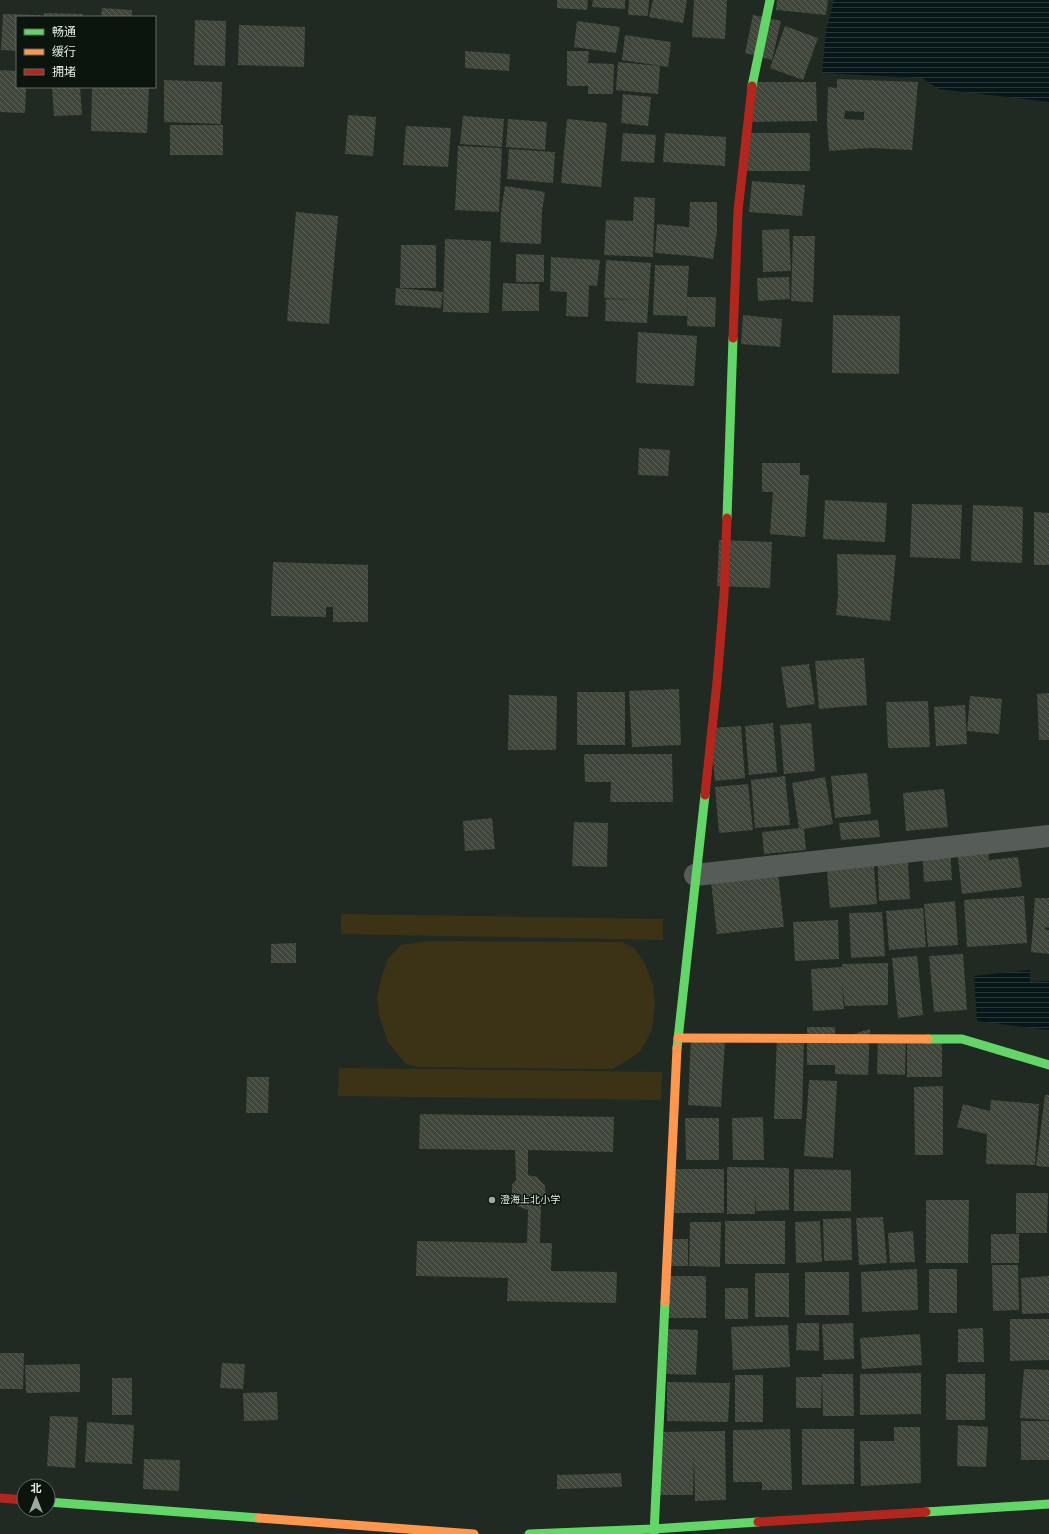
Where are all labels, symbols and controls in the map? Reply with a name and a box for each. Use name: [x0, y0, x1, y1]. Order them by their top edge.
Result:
legend: [16, 16, 156, 88]
text: 畅通: [52, 25, 76, 39]
text: 缓行: [52, 45, 76, 59]
text: 拥堵: [52, 65, 76, 79]
place label: 澄海上北小学: [500, 1194, 560, 1206]
marker: 澄海上北小学: [487, 1195, 497, 1205]
north arrow: [16, 1478, 56, 1518]
text: 北: [31, 1482, 42, 1495]

